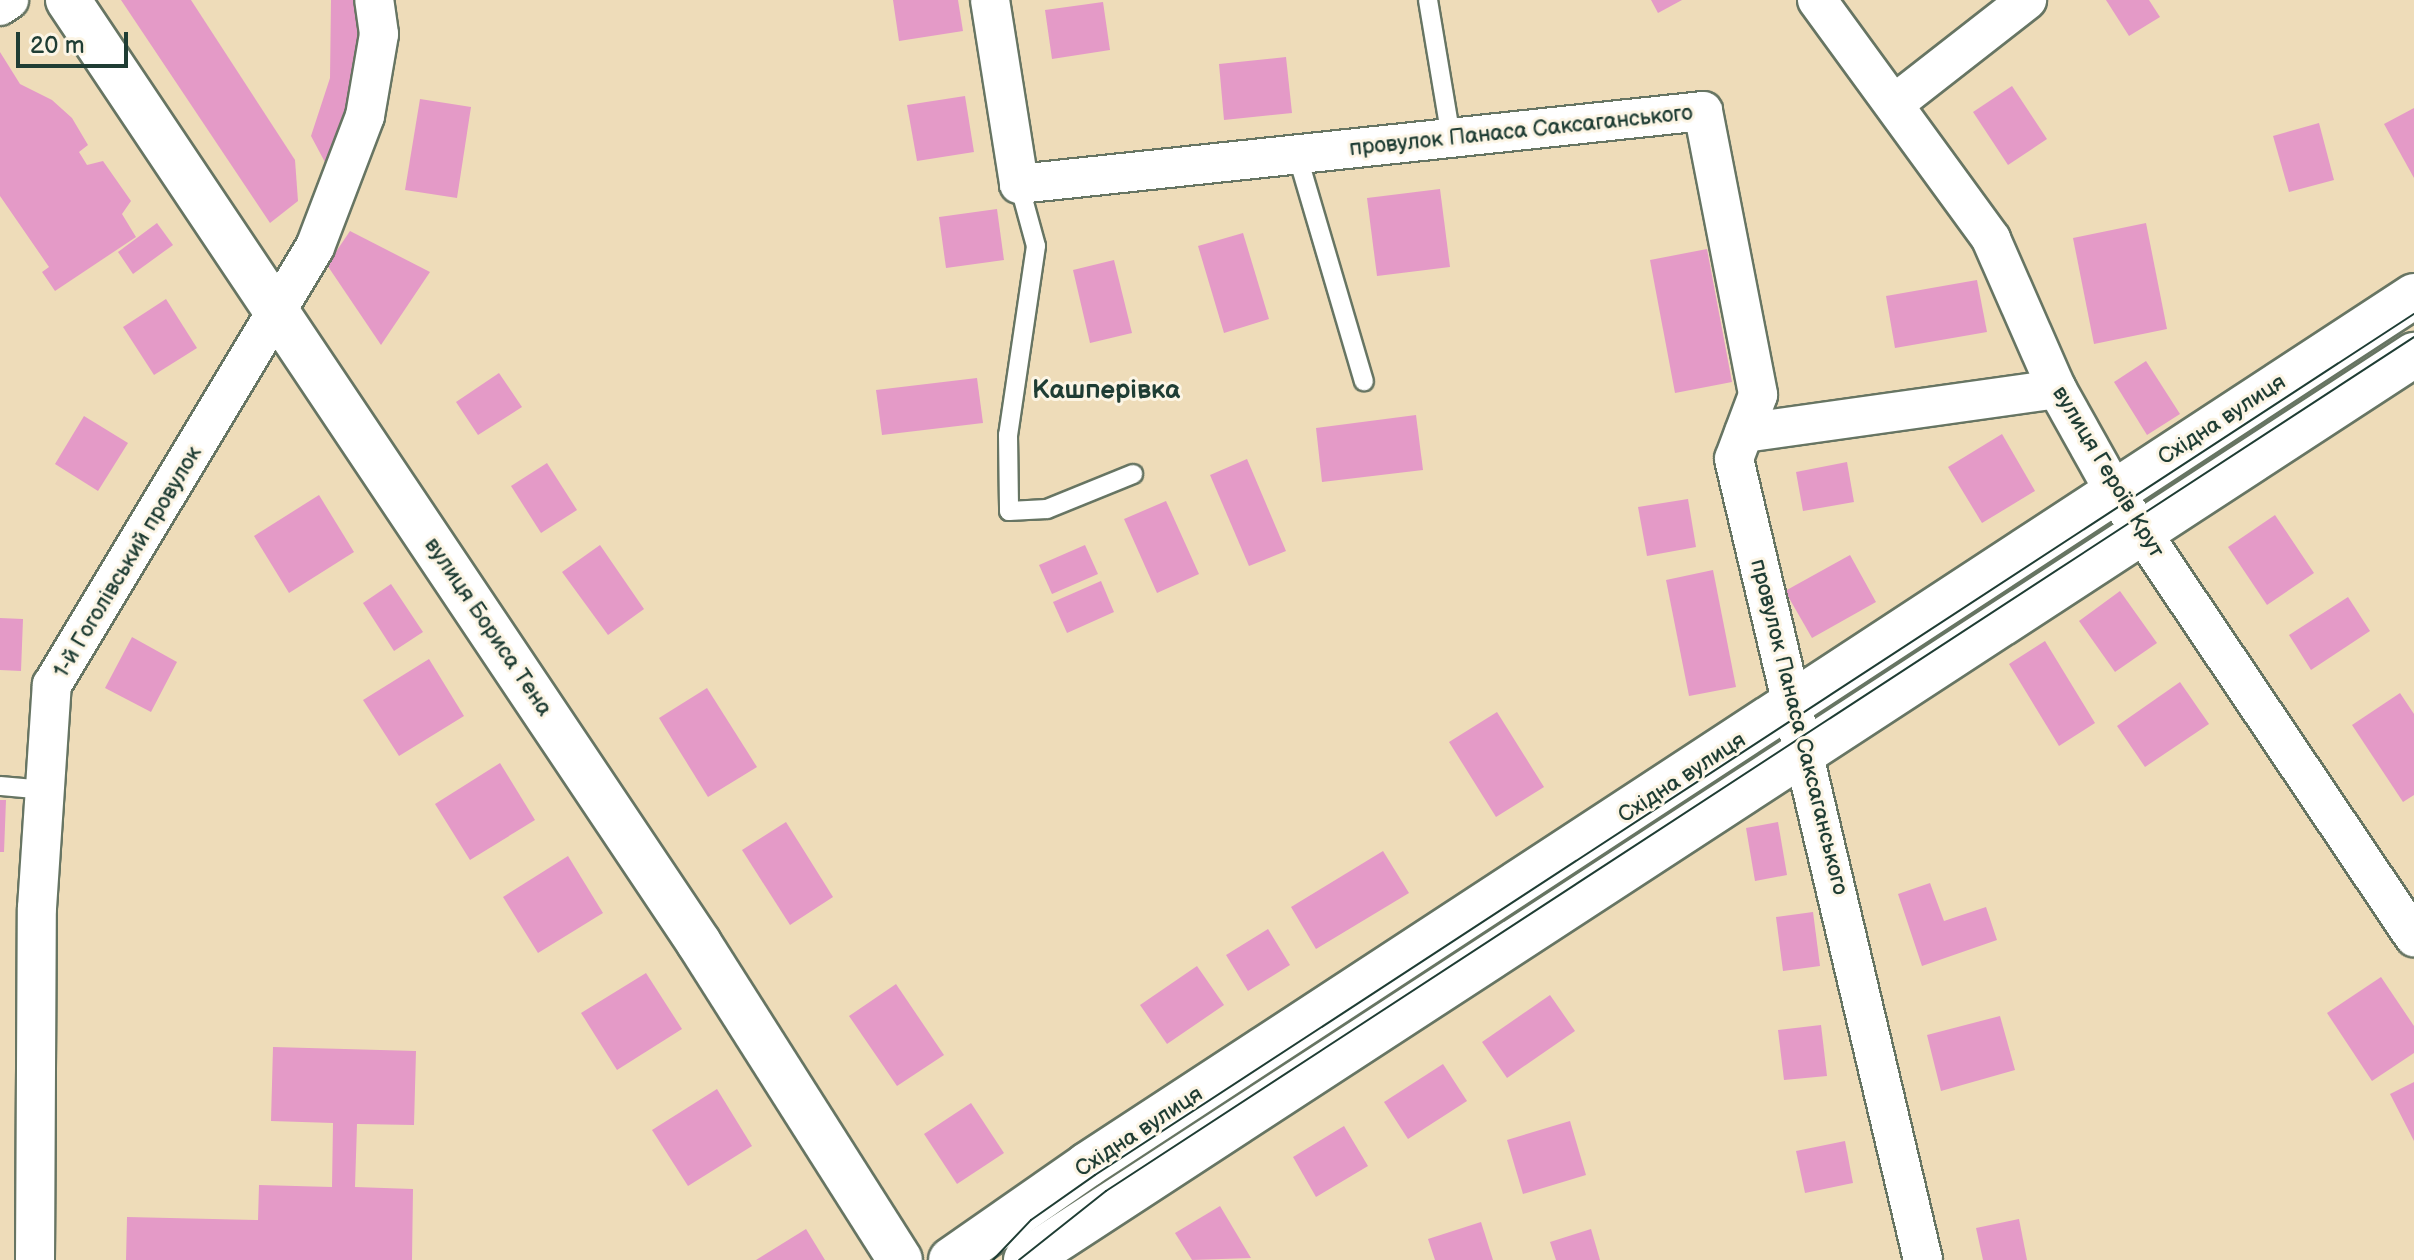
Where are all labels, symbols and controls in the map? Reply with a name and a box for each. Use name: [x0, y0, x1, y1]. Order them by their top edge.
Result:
scale bar: [20, 16, 132, 66]
text: 20 m: [30, 31, 85, 60]
street label: провулок Панаса Саксаганського: [1348, 100, 1694, 162]
street label: Східна вулиця: [2153, 369, 2291, 471]
district label: Кашперівка: [1032, 375, 1180, 407]
street label: вулиця Героїв Крут: [2046, 381, 2170, 563]
street label: 1-й Гоголівський провулок: [48, 441, 208, 683]
street label: вулиця Бориса Тена: [419, 533, 557, 721]
street label: провулок Панаса Саксаганського: [1744, 556, 1854, 898]
street label: Східна вулиця: [1613, 727, 1751, 829]
street label: Східна вулиця: [1070, 1081, 1208, 1183]

